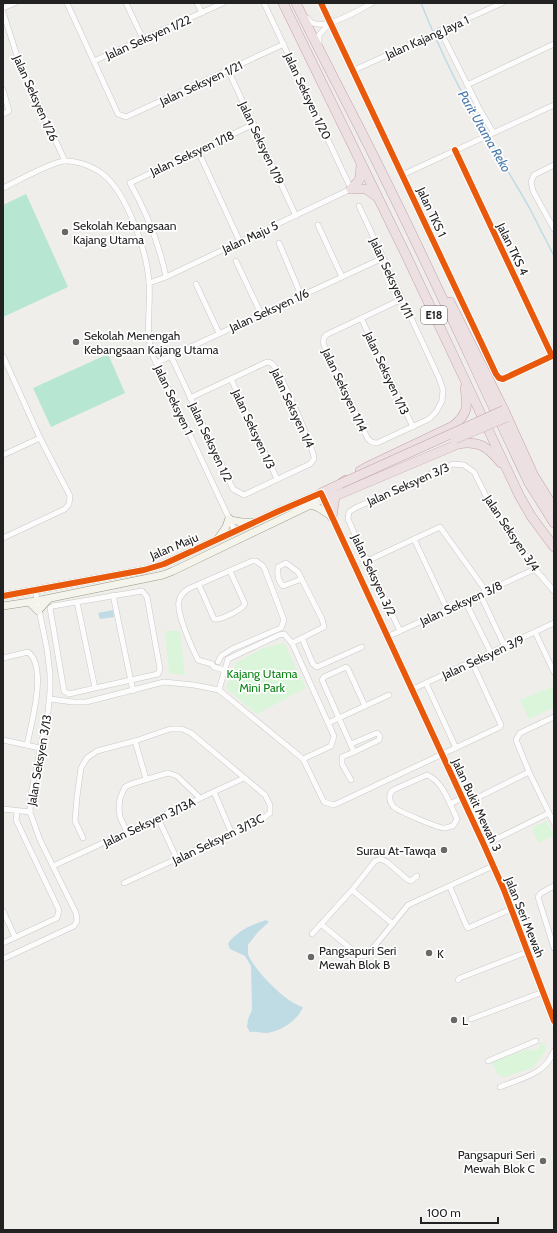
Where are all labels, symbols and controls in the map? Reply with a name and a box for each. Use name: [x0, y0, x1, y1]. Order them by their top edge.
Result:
street label: Jalan Seksyen 1/22: [102, 11, 193, 63]
street label: Jalan Kajang Jaya 1: [382, 12, 471, 63]
street label: Jalan Seksyen 1/20: [281, 49, 335, 142]
street label: Jalan Seksyen 1/26: [10, 52, 62, 144]
street label: Jalan Seksyen 1/21: [156, 57, 245, 109]
water label: Parit Utama Reko: [455, 87, 515, 175]
street label: Jalan Seksyen 1/19: [236, 98, 288, 187]
street label: Jalan Seksyen 1/18: [147, 127, 236, 179]
street label: Jalan TKS 1: [413, 184, 450, 239]
street label: Jalan Maju 5: [219, 217, 280, 257]
place label: Sekolah Kebangsaan Kajang Utama: [73, 218, 177, 247]
street label: Jalan TKS 4: [493, 219, 532, 278]
marker: Sekolah Kebangsaan Kajang Utama: [60, 227, 70, 237]
street label: Jalan Seksyen 1/11: [366, 234, 417, 321]
street label: Jalan Seksyen 1/6: [226, 285, 311, 335]
road number: E18: [421, 306, 447, 324]
place label: Sekolah Menengah Kebangsaan Kajang Utama: [84, 328, 219, 357]
street label: Jalan Seksyen 1/13: [361, 328, 413, 417]
marker: Sekolah Menengah Kebangsaan Kajang Utama: [71, 337, 81, 347]
street label: Jalan Seksyen 1/14: [319, 345, 371, 434]
street label: Jalan Seksyen 1: [151, 362, 197, 437]
street label: Jalan Seksyen 1/4: [268, 365, 318, 450]
street label: Jalan Seksyen 1/3: [229, 386, 279, 471]
street label: Jalan Seksyen 1/2: [186, 399, 236, 484]
street label: Jalan Seksyen 3/3: [364, 459, 452, 509]
street label: Jalan Seksyen 3/4: [480, 491, 543, 574]
street label: Jalan Maju: [147, 529, 200, 563]
street label: Jalan Seksyen 3/2: [348, 531, 399, 618]
street label: Jalan Seksyen 3/8: [416, 577, 505, 629]
street label: Jalan Seksyen 3/9: [439, 631, 527, 683]
park label: Kajang Utama Mini Park: [227, 666, 298, 695]
street label: Jalan Seksyen 3/13: [23, 713, 54, 808]
street label: Jalan Bukit Mewah 3: [449, 755, 505, 854]
street label: Jalan Seksyen 3/13A: [100, 794, 198, 850]
street label: Jalan Seksyen 3/13C: [169, 810, 266, 868]
place label: Surau At-Tawqa: [356, 843, 436, 858]
marker: Surau At-Tawqa: [439, 845, 449, 855]
street label: Jalan Seri Mewah: [502, 874, 548, 959]
place label: Pangsapuri Seri Mewah Blok B: [319, 943, 396, 972]
place label: K: [437, 946, 444, 961]
marker: K: [424, 948, 434, 958]
marker: Pangsapuri Seri Mewah Blok B: [306, 952, 316, 962]
place label: L: [462, 1013, 468, 1028]
marker: L: [449, 1015, 459, 1025]
place label: Pangsapuri Seri Mewah Blok C: [458, 1147, 535, 1176]
marker: Pangsapuri Seri Mewah Blok C: [538, 1156, 548, 1166]
scale bar: [421, 1199, 498, 1225]
text: 100 m: [427, 1205, 461, 1220]

